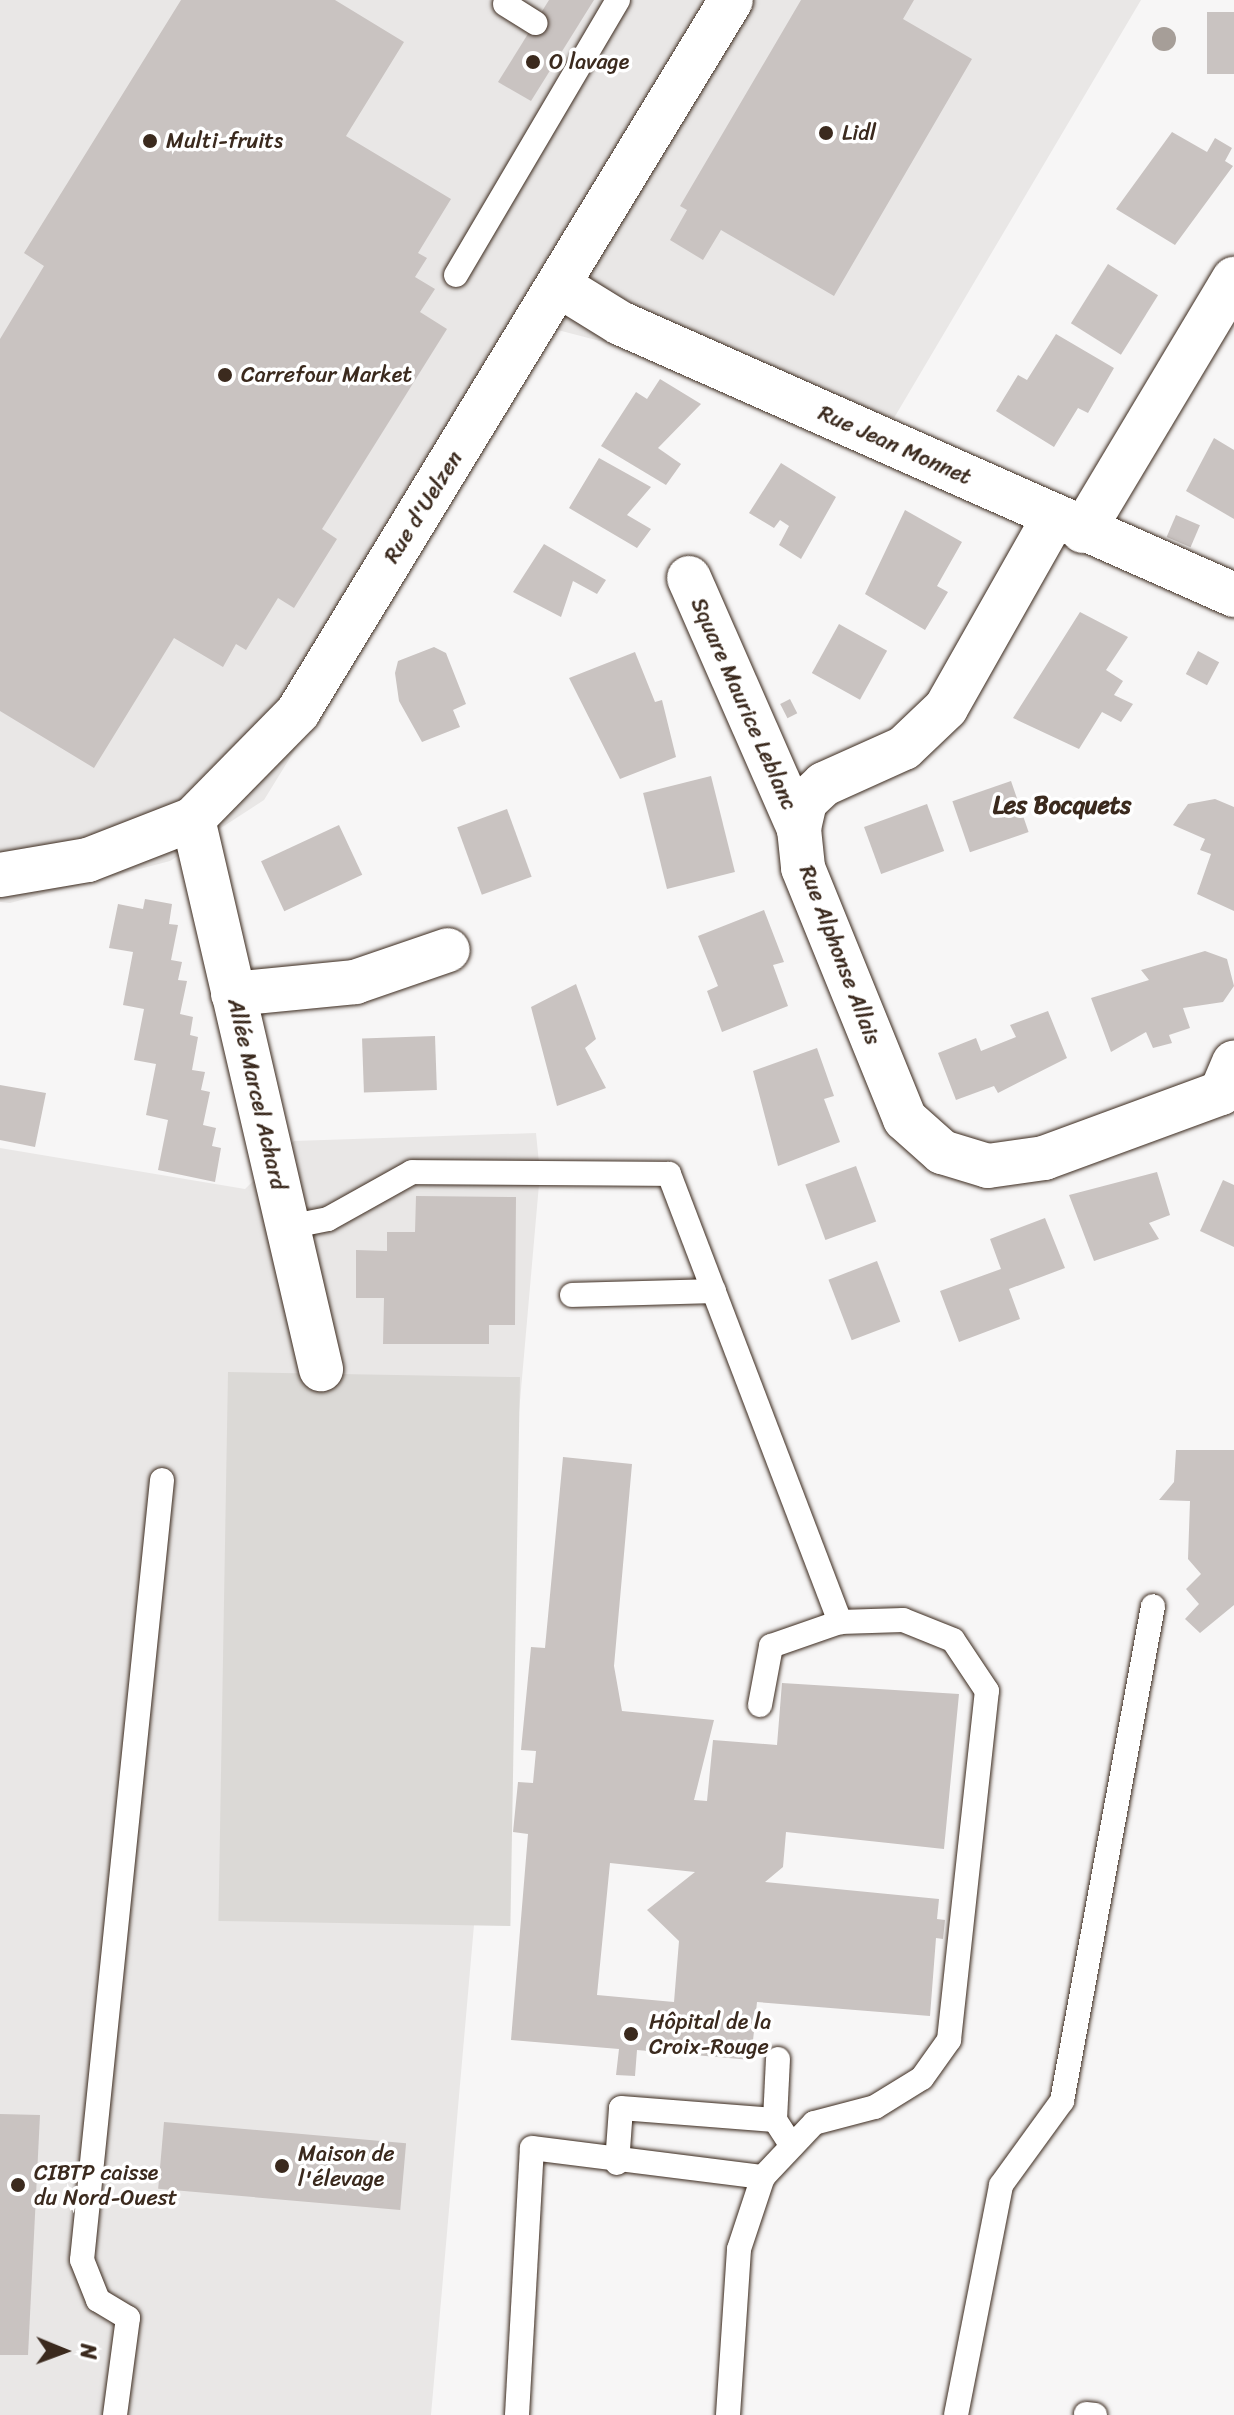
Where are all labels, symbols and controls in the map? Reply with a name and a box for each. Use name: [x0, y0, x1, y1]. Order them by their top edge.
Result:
place label: O lavage: [549, 49, 629, 75]
marker: O lavage: [524, 53, 542, 71]
place label: Lidl: [842, 120, 876, 146]
marker: Lidl: [817, 124, 835, 142]
place label: Multi-fruits: [166, 128, 283, 154]
marker: Multi-fruits: [141, 132, 159, 150]
place label: Carrefour Market: [241, 362, 412, 388]
marker: Carrefour Market: [216, 366, 234, 384]
street label: Rue Jean Monnet: [814, 399, 976, 491]
street label: Rue d'Uelzen: [378, 446, 468, 568]
street label: Square Maurice Leblanc: [685, 593, 803, 815]
district label: Les Bocquets: [994, 792, 1130, 820]
street label: Rue Alphonse Allais: [794, 862, 886, 1048]
street label: Allée Marcel Achard: [222, 995, 292, 1193]
place label: Hôpital de la Croix-Rouge: [649, 2008, 772, 2060]
marker: Hôpital de la Croix-Rouge: [620, 2023, 642, 2045]
place label: Maison de l'élevage: [298, 2140, 395, 2192]
marker: Maison de l'élevage: [273, 2157, 291, 2175]
place label: CIBTP caisse du Nord-Ouest: [34, 2159, 176, 2210]
marker: CIBTP caisse du Nord-Ouest: [9, 2176, 27, 2194]
north arrow: [24, 2311, 104, 2391]
text: N: [69, 2343, 108, 2359]

